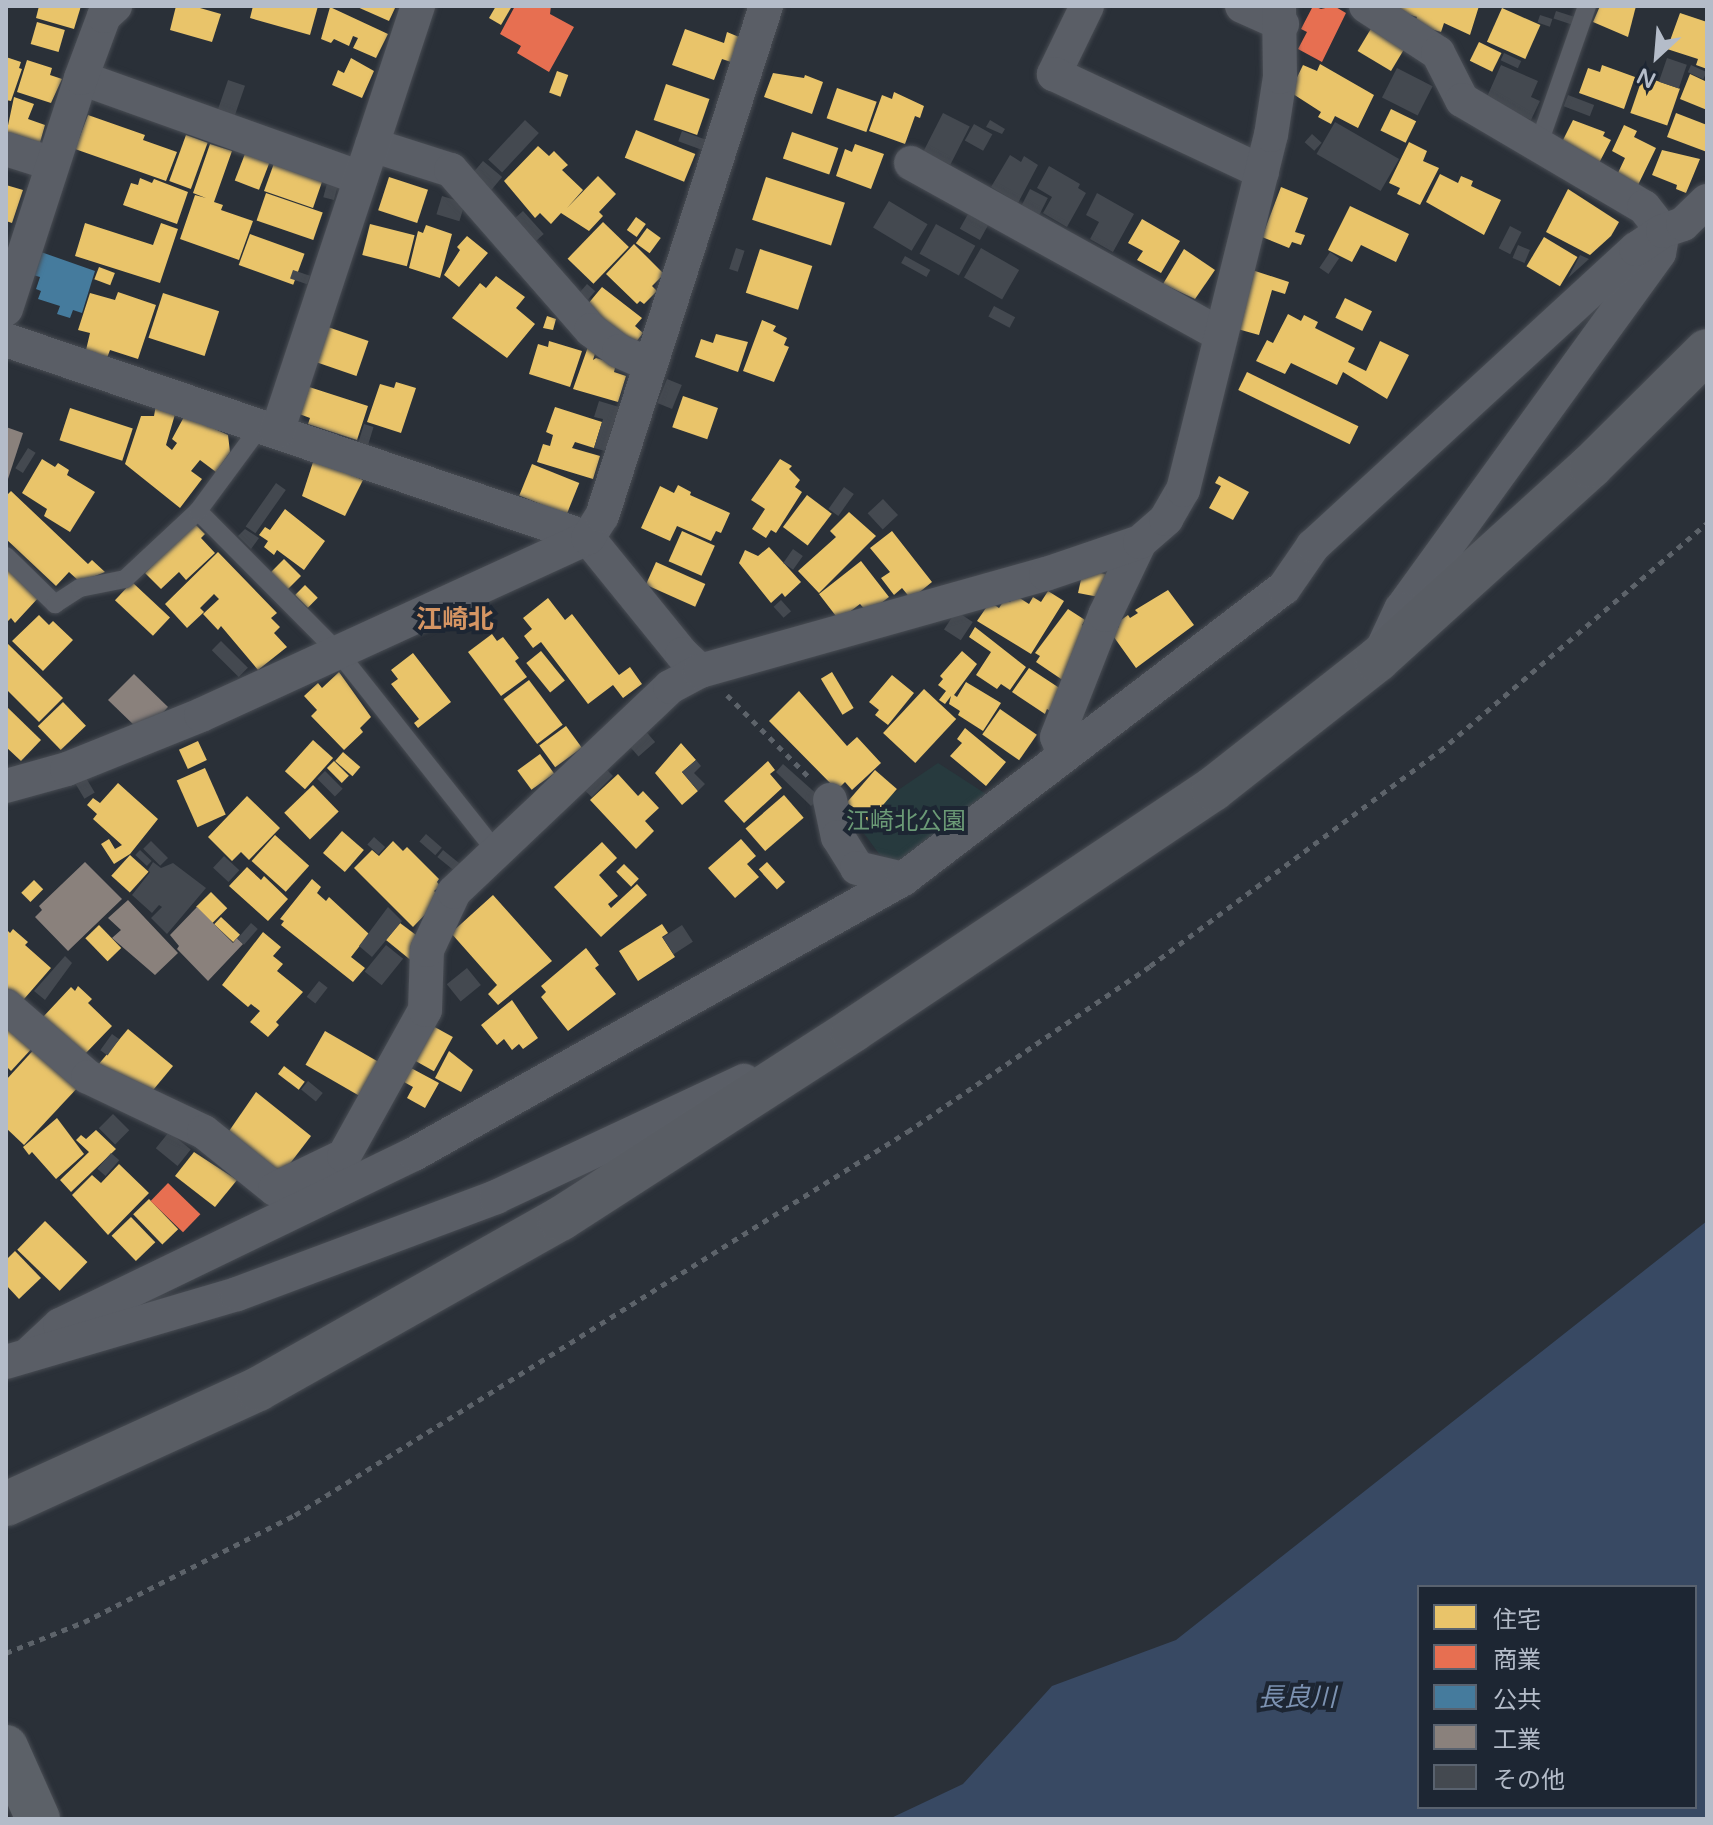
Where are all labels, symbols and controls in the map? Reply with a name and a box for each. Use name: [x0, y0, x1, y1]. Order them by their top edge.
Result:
north arrow: [1617, 16, 1697, 96]
text: N: [1633, 62, 1660, 93]
district label: 江崎北: [416, 604, 494, 636]
park label: 江崎北公園: [846, 808, 966, 836]
legend: [1417, 1585, 1697, 1809]
text: 住宅: [1493, 1606, 1541, 1635]
text: 商業: [1493, 1646, 1541, 1675]
water label: 長良川: [1258, 1682, 1336, 1714]
text: 公共: [1493, 1686, 1541, 1715]
text: 工業: [1493, 1726, 1541, 1755]
text: その他: [1493, 1766, 1565, 1795]

